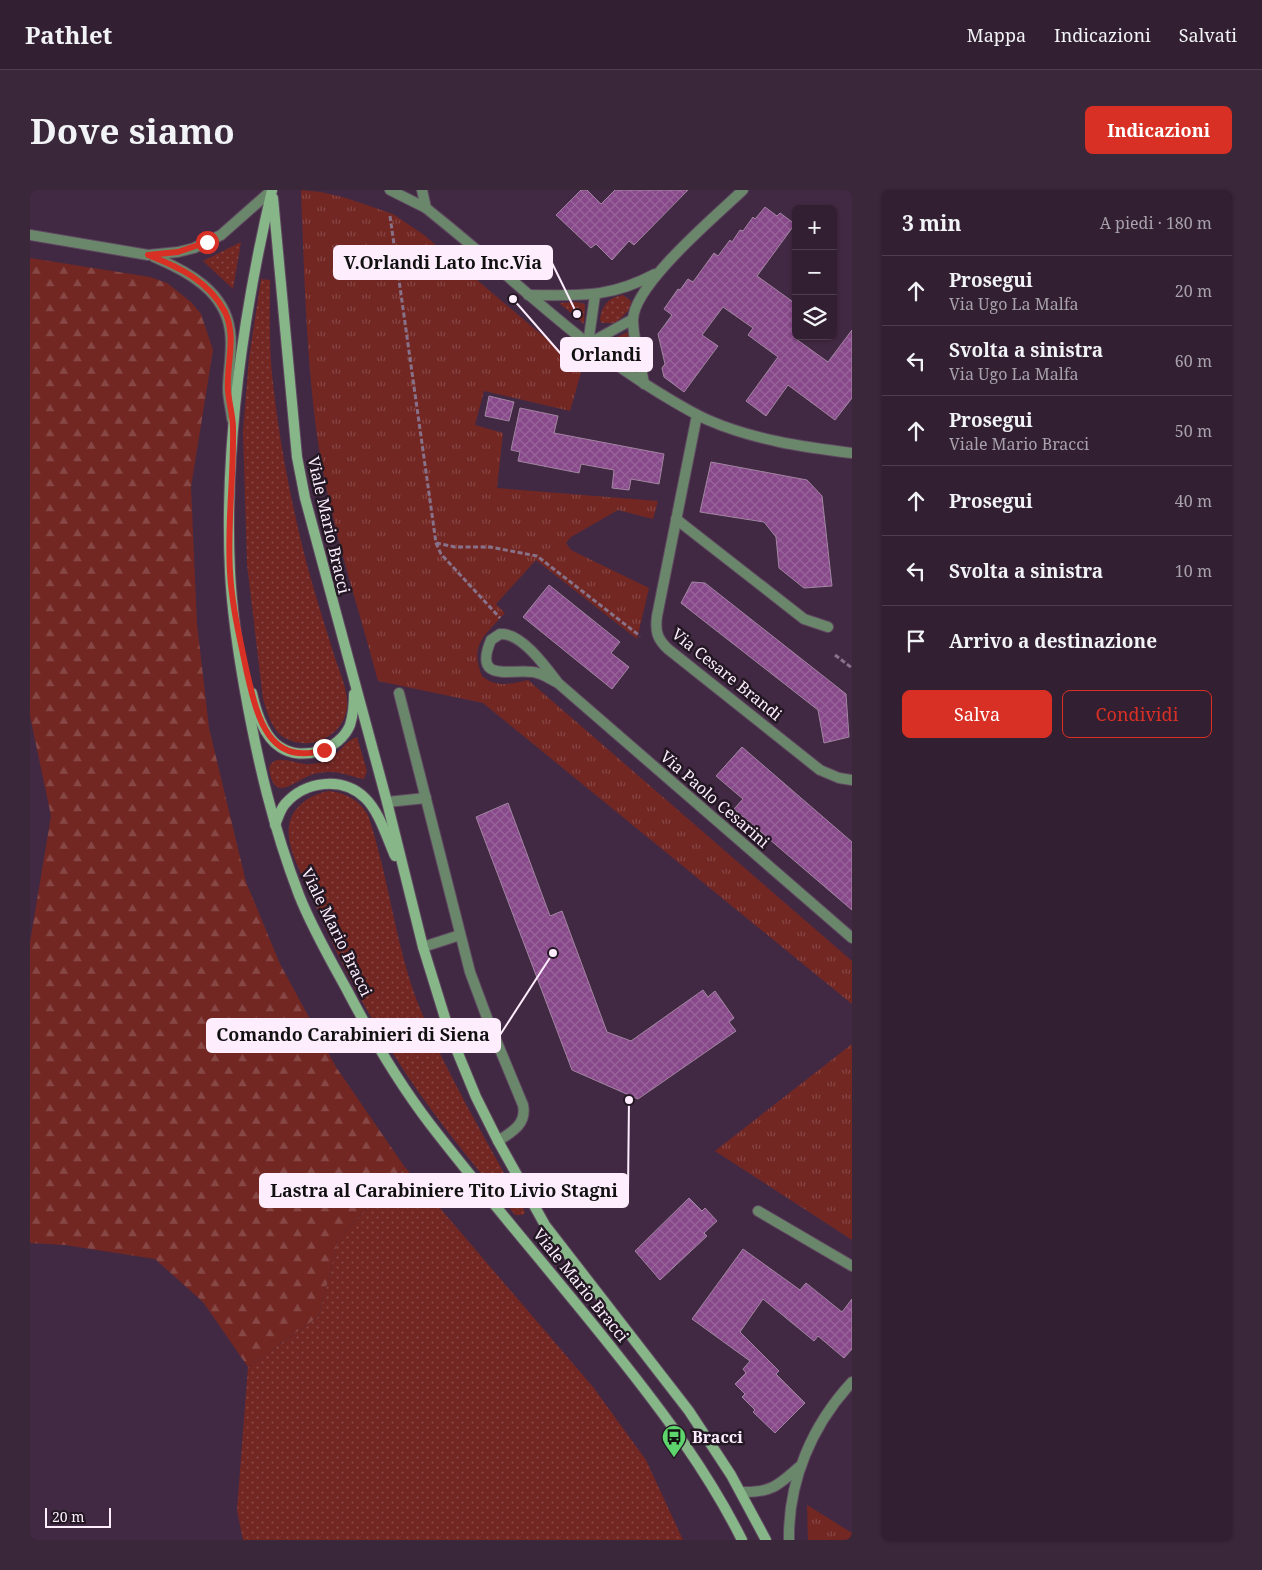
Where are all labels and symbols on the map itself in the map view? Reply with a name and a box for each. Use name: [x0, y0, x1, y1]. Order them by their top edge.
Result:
route start: [196, 231, 219, 254]
callout: V.Orlandi Lato Inc.Via: [334, 246, 552, 279]
text: V.Orlandi Lato Inc.Via: [344, 250, 542, 274]
callout: Orlandi: [561, 338, 652, 371]
text: Orlandi: [571, 342, 642, 366]
street label: Viale Mario Bracci: [303, 454, 355, 596]
street label: Via Cesare Brandi: [667, 623, 787, 725]
route end: [313, 739, 336, 762]
street label: Via Paolo Cesarini: [656, 745, 774, 853]
street label: Viale Mario Bracci: [296, 864, 378, 1000]
callout: Comando Carabinieri di Siena: [207, 1019, 500, 1052]
text: Comando Carabinieri di Siena: [216, 1022, 490, 1046]
callout: Lastra al Carabiniere Tito Livio Stagni: [260, 1174, 628, 1207]
text: Lastra al Carabiniere Tito Livio Stagni: [270, 1178, 619, 1202]
street label: Viale Mario Bracci: [528, 1224, 634, 1346]
bus stop icon: Bracci: [661, 1424, 687, 1458]
place label: Bracci: [692, 1426, 743, 1448]
scale bar: [45, 1505, 111, 1528]

